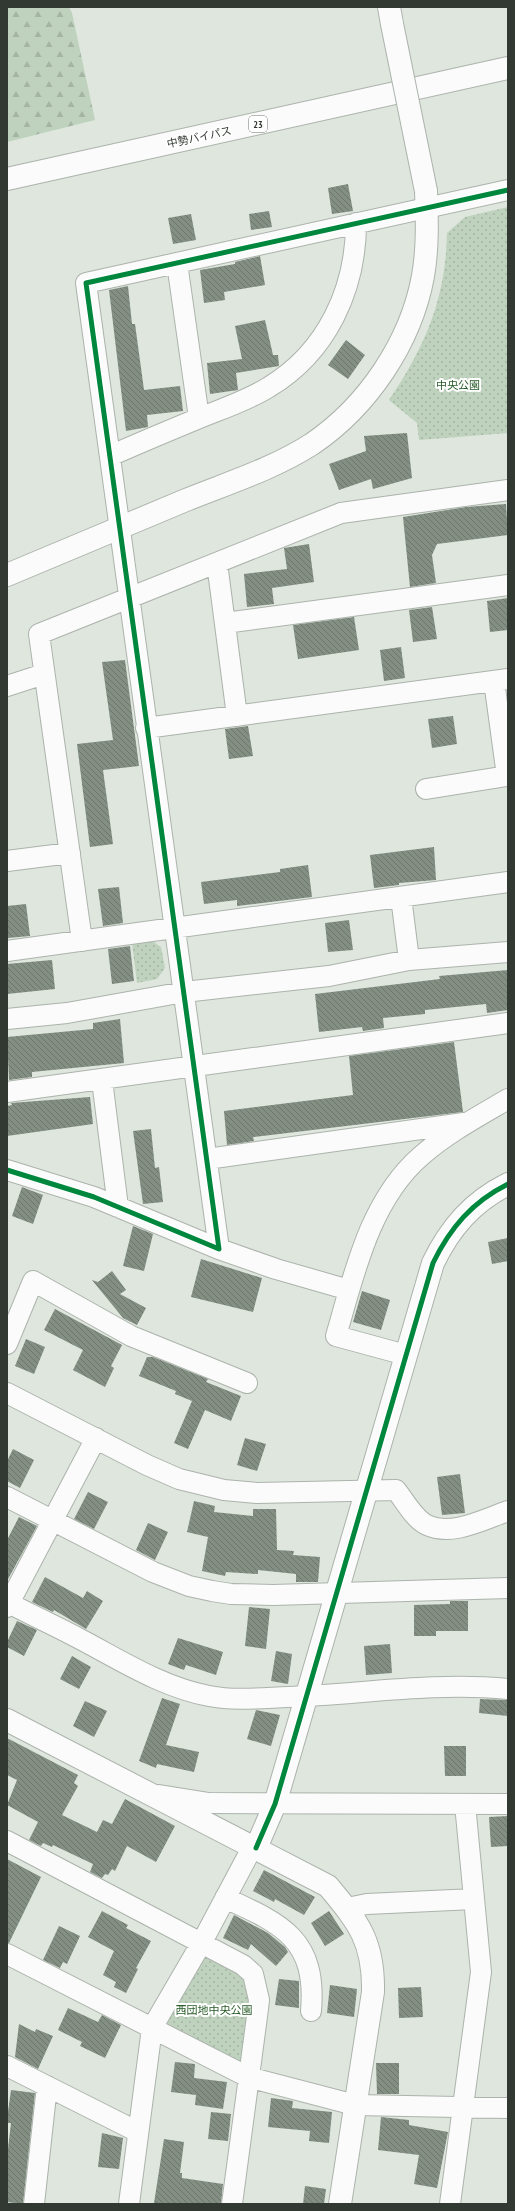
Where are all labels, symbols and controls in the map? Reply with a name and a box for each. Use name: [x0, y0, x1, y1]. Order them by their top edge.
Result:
road number: 23: [249, 116, 267, 132]
street label: 中勢バイパス: [165, 123, 233, 151]
park label: 中央公園: [436, 378, 480, 392]
park label: 西団地中央公園: [176, 2003, 253, 2017]

